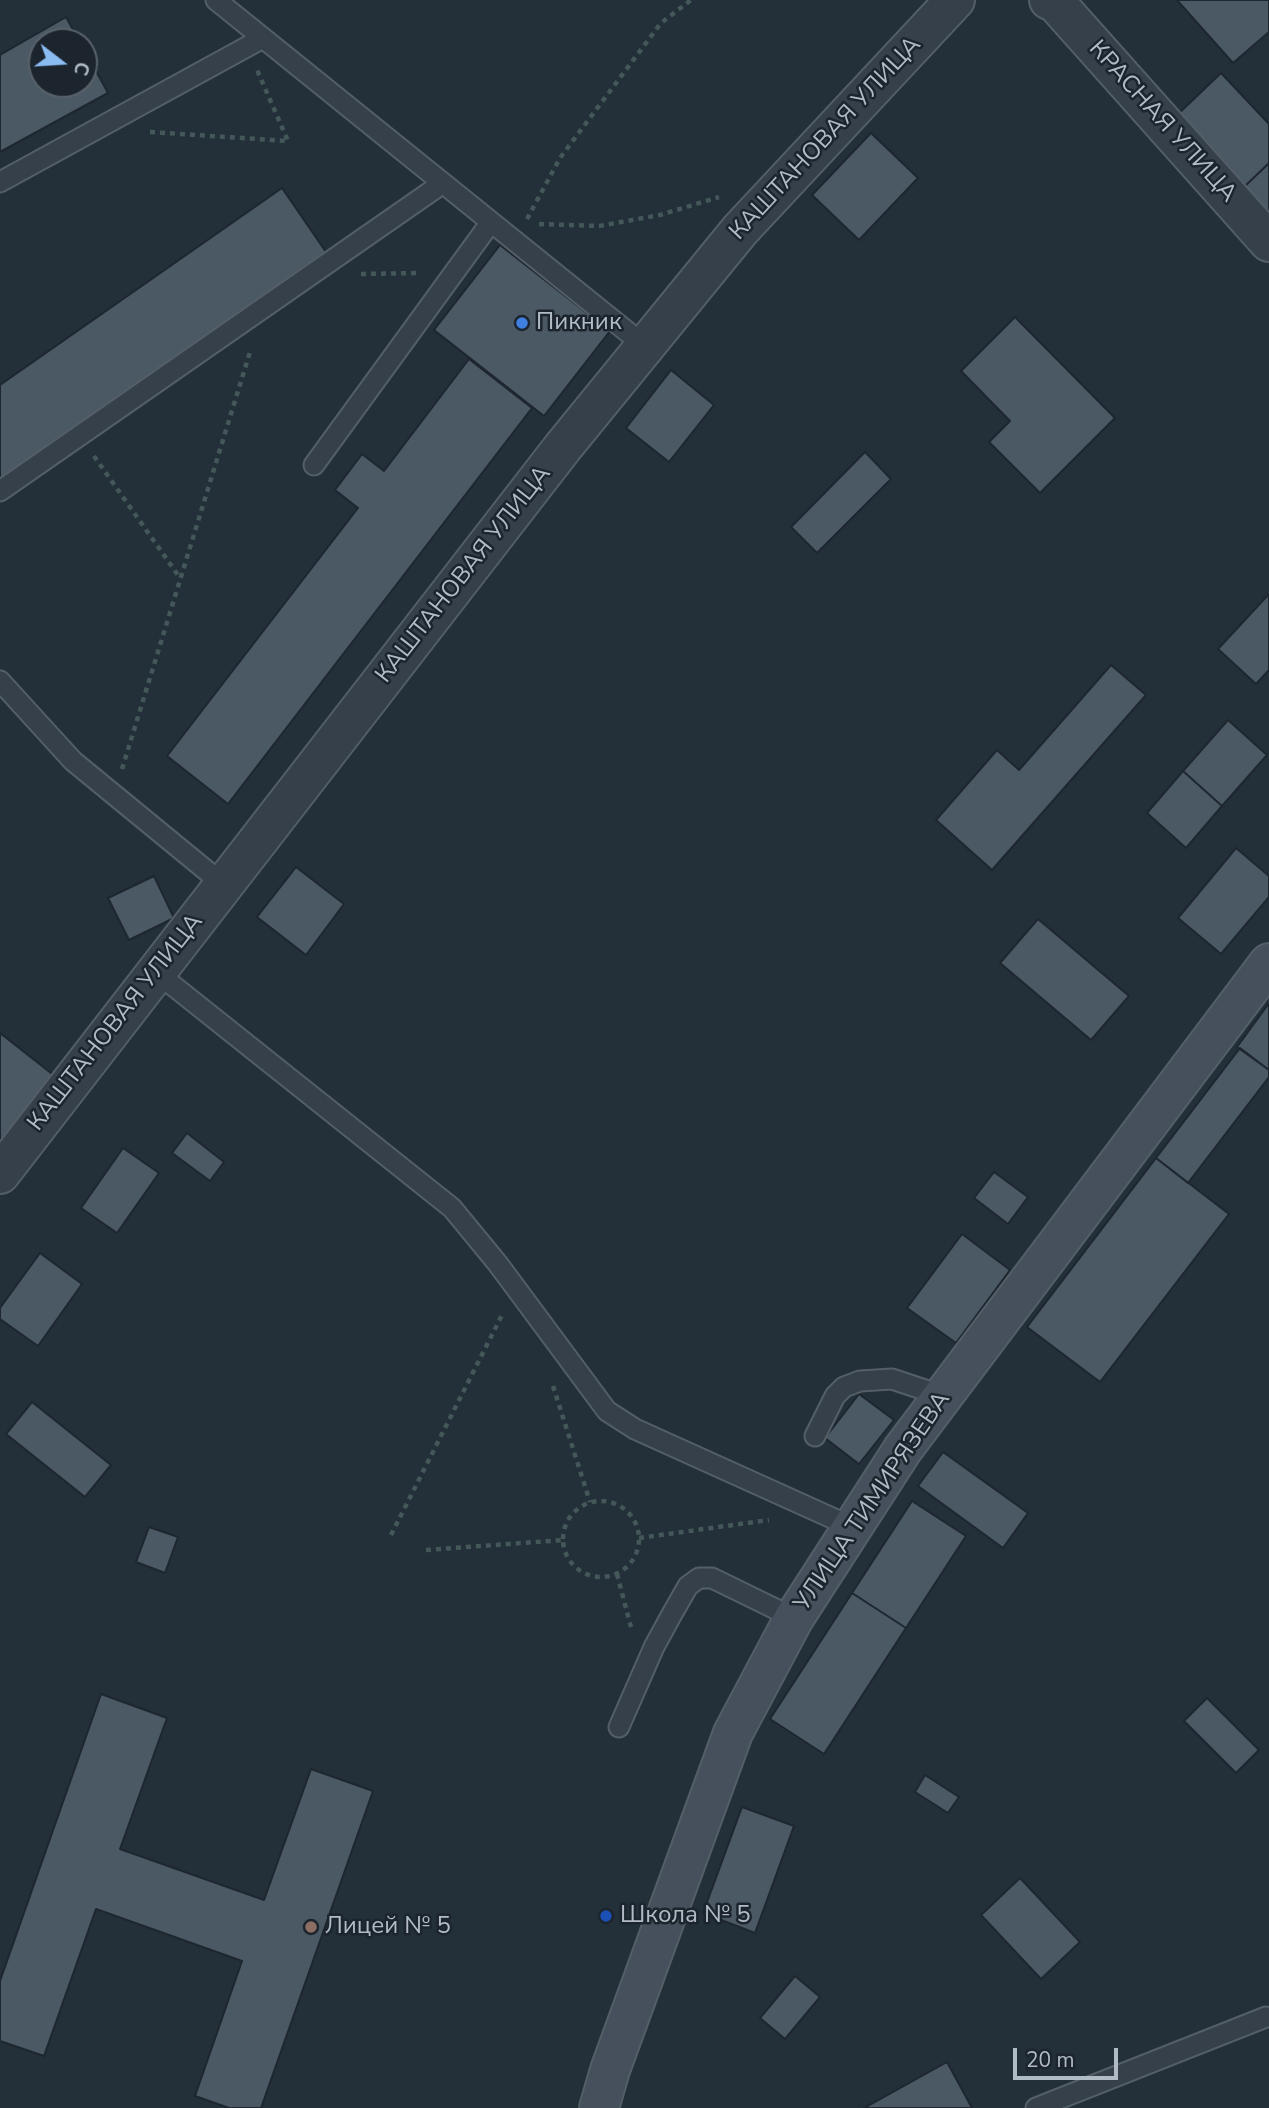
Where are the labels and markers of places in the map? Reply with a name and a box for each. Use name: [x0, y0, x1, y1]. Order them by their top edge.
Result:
place label: Пикник: [536, 309, 622, 337]
marker: Пикник: [514, 315, 530, 331]
place label: Школа № 5: [620, 1902, 751, 1930]
marker: Школа № 5: [598, 1908, 614, 1924]
place label: Лицей № 5: [325, 1913, 451, 1941]
marker: Лицей № 5: [303, 1919, 319, 1935]

